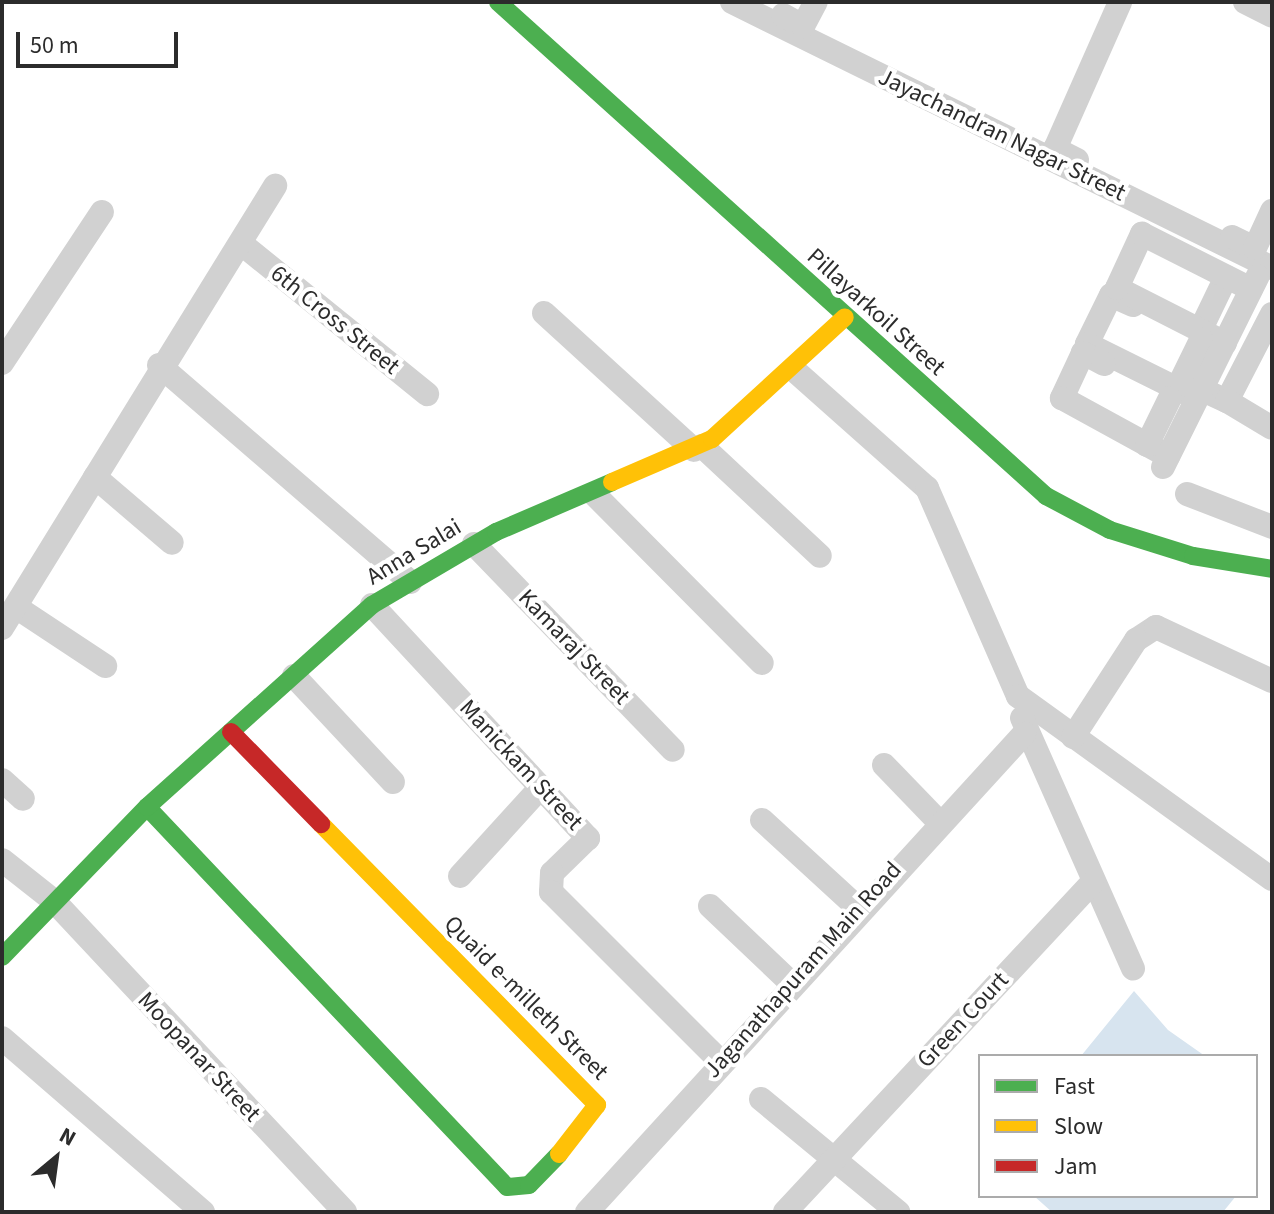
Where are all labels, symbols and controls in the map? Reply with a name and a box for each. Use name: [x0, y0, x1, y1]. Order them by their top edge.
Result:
scale bar: [20, 16, 182, 66]
text: 50 m: [30, 28, 79, 63]
street label: Jayachandran Nagar Street: [874, 63, 1130, 207]
street label: Pillayarkoil Street: [801, 242, 951, 382]
street label: 6th Cross Street: [265, 259, 405, 381]
street label: Anna Salai: [361, 513, 467, 591]
street label: Kamaraj Street: [512, 584, 636, 710]
street label: Manickam Street: [453, 694, 589, 836]
street label: Jaganathapuram Main Road: [698, 856, 908, 1084]
street label: Quaid e-milleth Street: [438, 910, 614, 1086]
street label: Green Court: [911, 966, 1015, 1074]
street label: Moopanar Street: [132, 986, 266, 1128]
legend: [978, 1054, 1258, 1198]
text: Fast: [1054, 1069, 1095, 1104]
text: Slow: [1054, 1109, 1103, 1144]
north arrow: [16, 1118, 96, 1198]
text: N: [53, 1119, 82, 1155]
text: Jam: [1054, 1149, 1098, 1184]

